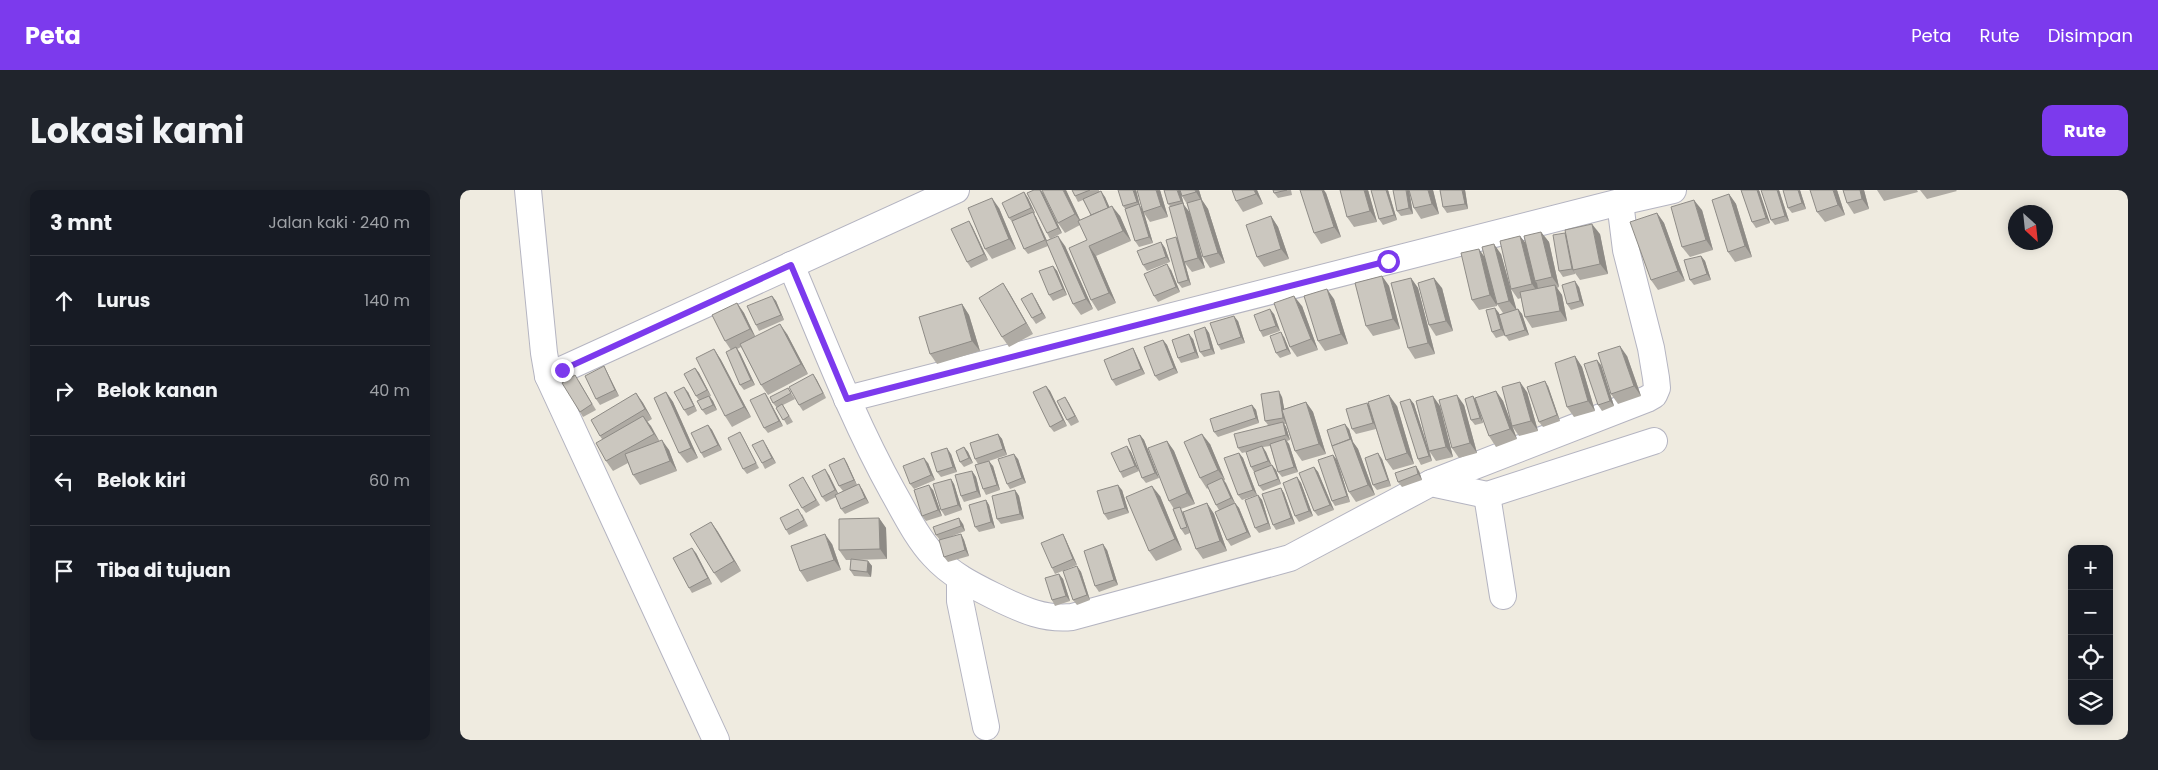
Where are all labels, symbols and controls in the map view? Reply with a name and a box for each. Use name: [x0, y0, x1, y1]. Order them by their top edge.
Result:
text: Peta: [25, 19, 81, 52]
text: Peta: [1911, 23, 1951, 48]
text: Rute: [1979, 23, 2020, 48]
text: Disimpan: [2048, 23, 2133, 48]
button: Rute: [2042, 105, 2128, 156]
text: Lokasi kami: [30, 106, 244, 155]
north arrow: [2008, 205, 2053, 250]
text: 3 mnt: [50, 208, 112, 237]
text: Jalan kaki · 240 m: [268, 211, 410, 234]
route start: [1377, 250, 1400, 273]
icon: ahead: [50, 287, 78, 315]
text: Lurus: [97, 287, 150, 314]
text: 140 m: [364, 289, 410, 312]
route end: [551, 359, 574, 382]
icon: right: [50, 377, 78, 405]
text: Belok kanan: [97, 377, 218, 404]
text: 40 m: [369, 379, 410, 402]
icon: left: [50, 467, 78, 495]
text: Belok kiri: [97, 467, 186, 494]
text: 60 m: [369, 469, 410, 492]
map controls: [2068, 545, 2113, 725]
button: +: [2068, 545, 2113, 590]
icon: arrive: [50, 557, 78, 585]
text: Tiba di tujuan: [97, 557, 231, 584]
button: −: [2068, 590, 2113, 635]
button: locate: [2068, 635, 2113, 680]
button: layers: [2068, 680, 2113, 725]

